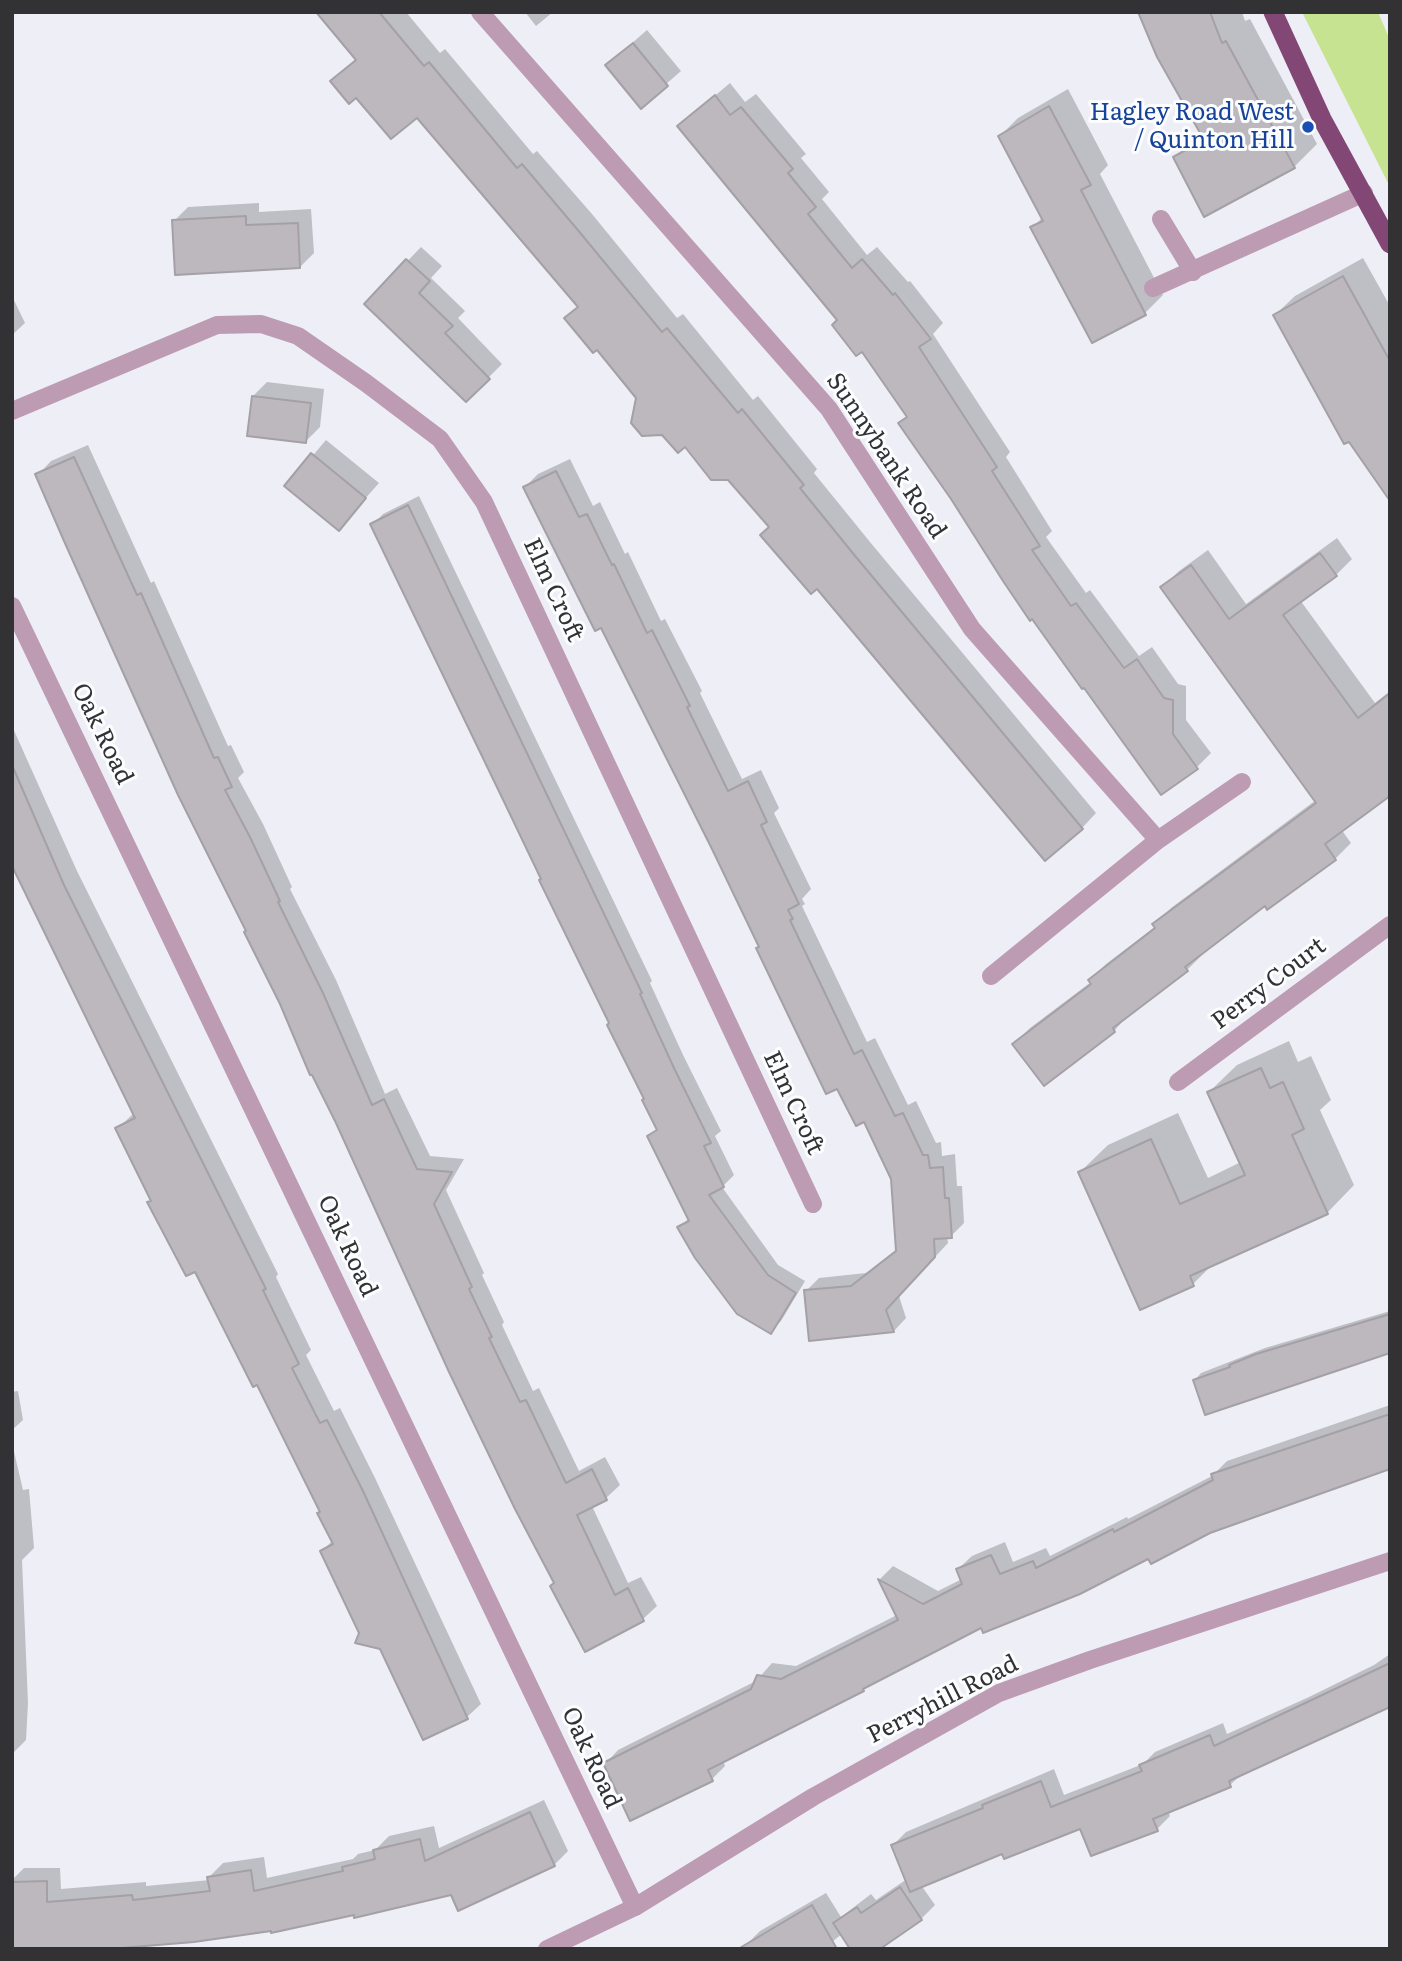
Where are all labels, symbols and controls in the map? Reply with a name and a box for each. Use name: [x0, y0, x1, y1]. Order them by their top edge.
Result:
place label: Hagley Road West / Quinton Hill: [1090, 99, 1294, 155]
marker: Hagley Road West / Quinton Hill: [1300, 119, 1316, 135]
street label: Sunnybank Road: [820, 368, 952, 544]
street label: Elm Croft: [517, 534, 589, 646]
street label: Oak Road: [65, 679, 139, 789]
street label: Perry Court: [1206, 932, 1332, 1036]
street label: Elm Croft: [757, 1047, 829, 1159]
street label: Oak Road: [311, 1191, 383, 1301]
street label: Perryhill Road: [863, 1650, 1023, 1750]
street label: Oak Road: [555, 1703, 627, 1813]

